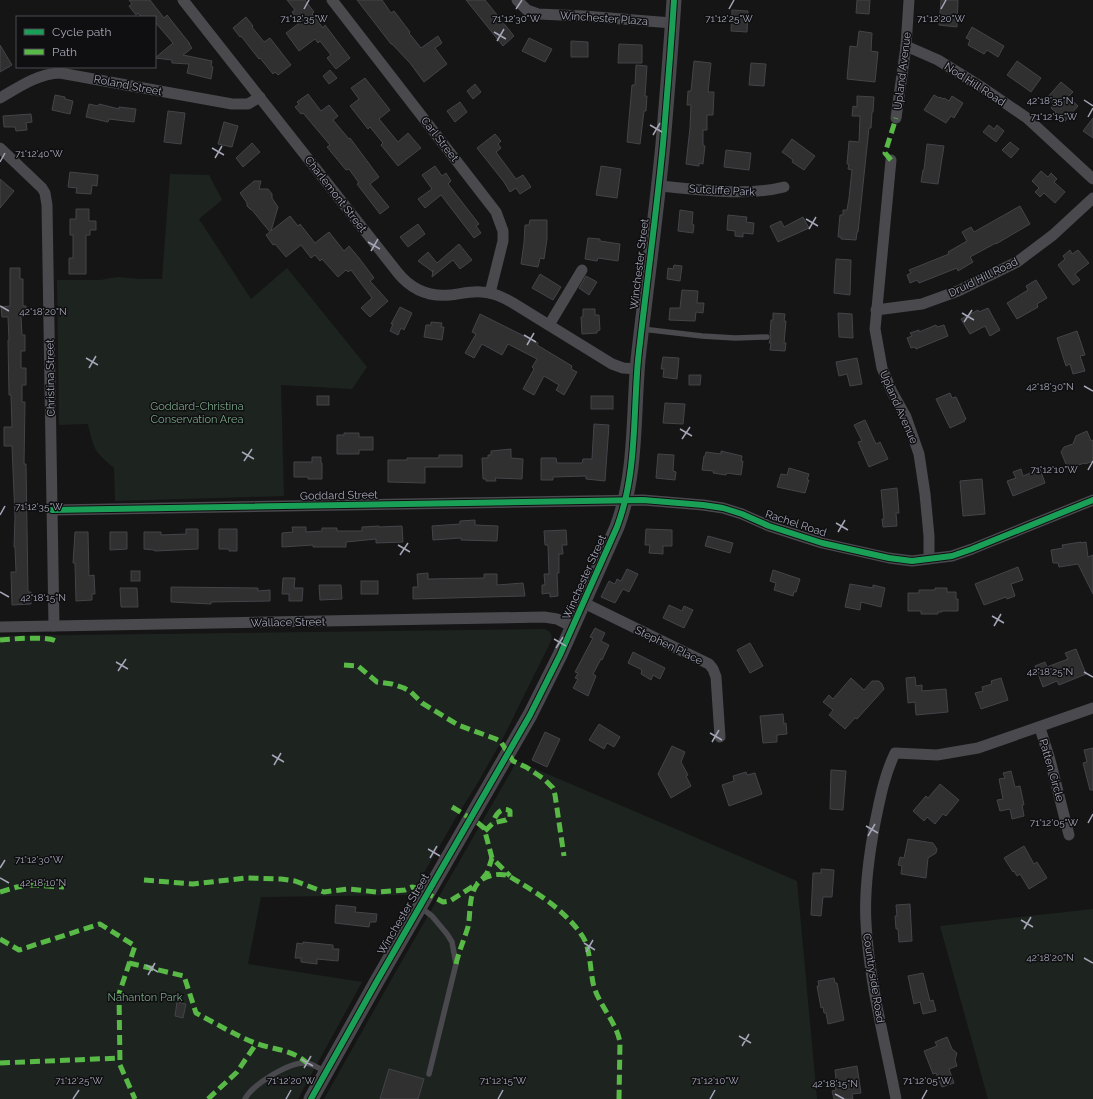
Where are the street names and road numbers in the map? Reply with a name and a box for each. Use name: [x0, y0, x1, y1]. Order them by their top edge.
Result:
street label: Winchester Plaza: [560, 9, 648, 28]
street label: Upland Avenue: [891, 31, 914, 111]
street label: Nod Hill Road: [942, 60, 1008, 109]
street label: Roland Street: [93, 73, 163, 99]
street label: Carl Street: [418, 114, 461, 165]
street label: Charlemont Street: [302, 154, 370, 235]
street label: Sutcliffe Park: [689, 182, 756, 199]
street label: Winchester Street: [627, 218, 652, 310]
street label: Druid Hill Road: [946, 255, 1020, 300]
street label: Christina Street: [43, 339, 58, 417]
street label: Upland Avenue: [877, 369, 921, 446]
street label: Goddard Street: [300, 488, 378, 503]
street label: Rachel Road: [763, 507, 828, 540]
street label: Winchester Street: [560, 532, 609, 622]
street label: Wallace Street: [251, 615, 326, 630]
street label: Stephen Place: [633, 623, 705, 668]
street label: Patten Circle: [1036, 737, 1067, 804]
street label: Winchester Street: [375, 871, 432, 957]
street label: Countryside Road: [860, 932, 887, 1024]

